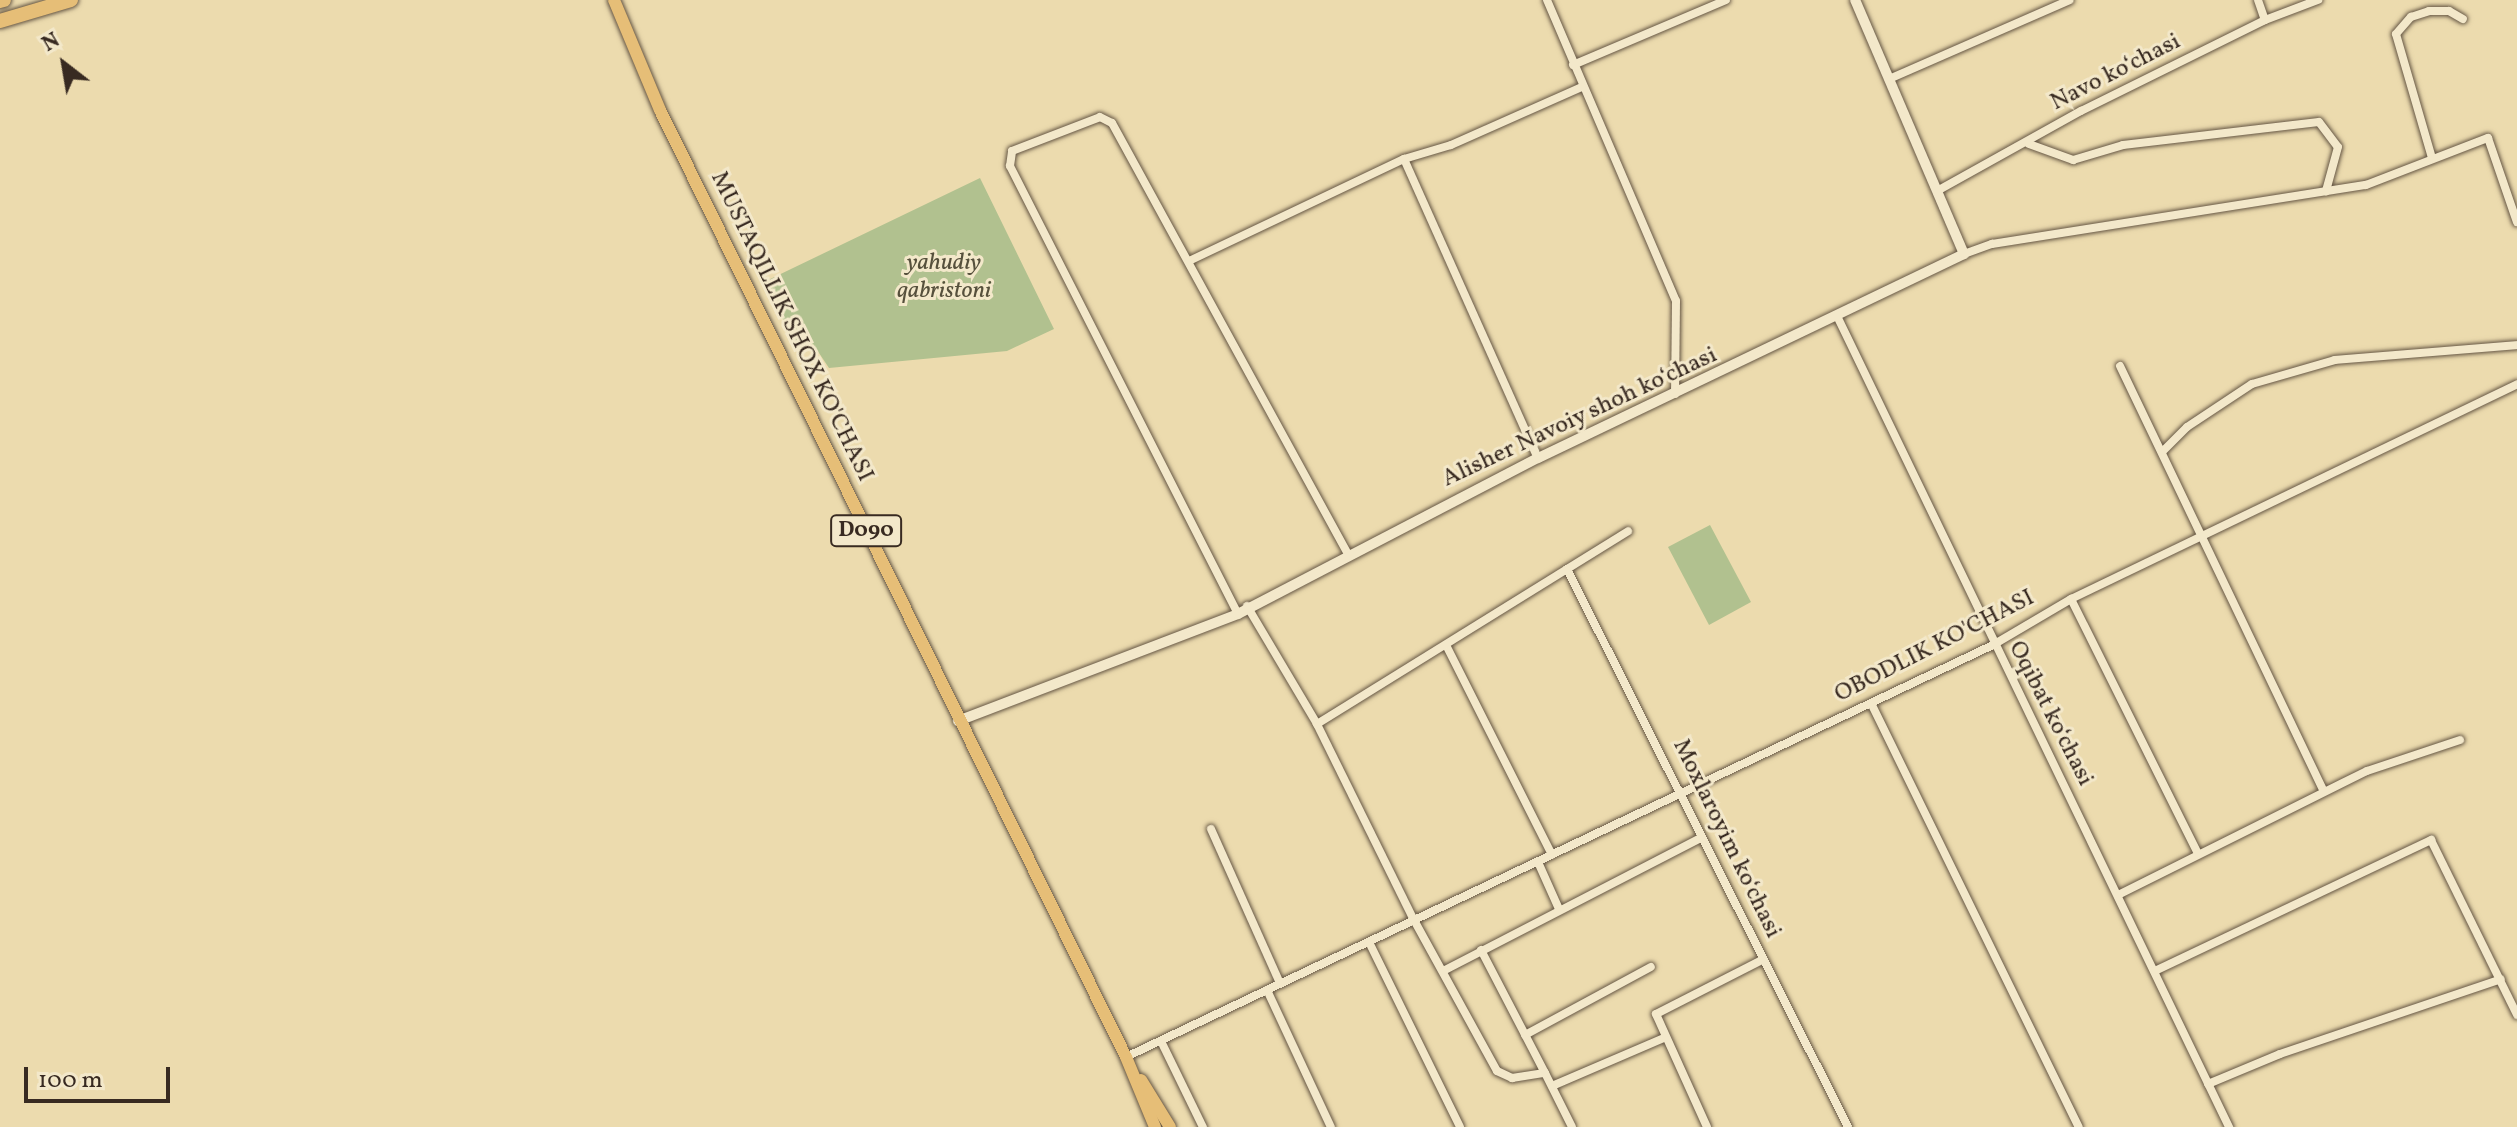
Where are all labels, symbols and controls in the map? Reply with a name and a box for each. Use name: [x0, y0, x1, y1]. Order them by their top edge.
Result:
north arrow: [24, 24, 104, 104]
text: N: [37, 26, 66, 60]
street label: Navo koʻchasi: [2046, 28, 2186, 118]
street label: MUSTAQILLIK SHOX KO'CHASI: [703, 167, 879, 487]
park label: yahudiy qabristoni: [897, 250, 991, 306]
street label: Alisher Navoiy shoh koʻchasi: [1438, 341, 1722, 495]
road number: D090: [830, 513, 902, 549]
street label: OBODLIK KO'CHASI: [1830, 584, 2040, 710]
street label: Oqibat koʻchasi: [2001, 637, 2099, 791]
street label: Moxlaroyim koʻchasi: [1665, 735, 1787, 943]
scale bar: [28, 1051, 174, 1101]
text: 100 m: [38, 1064, 103, 1098]

